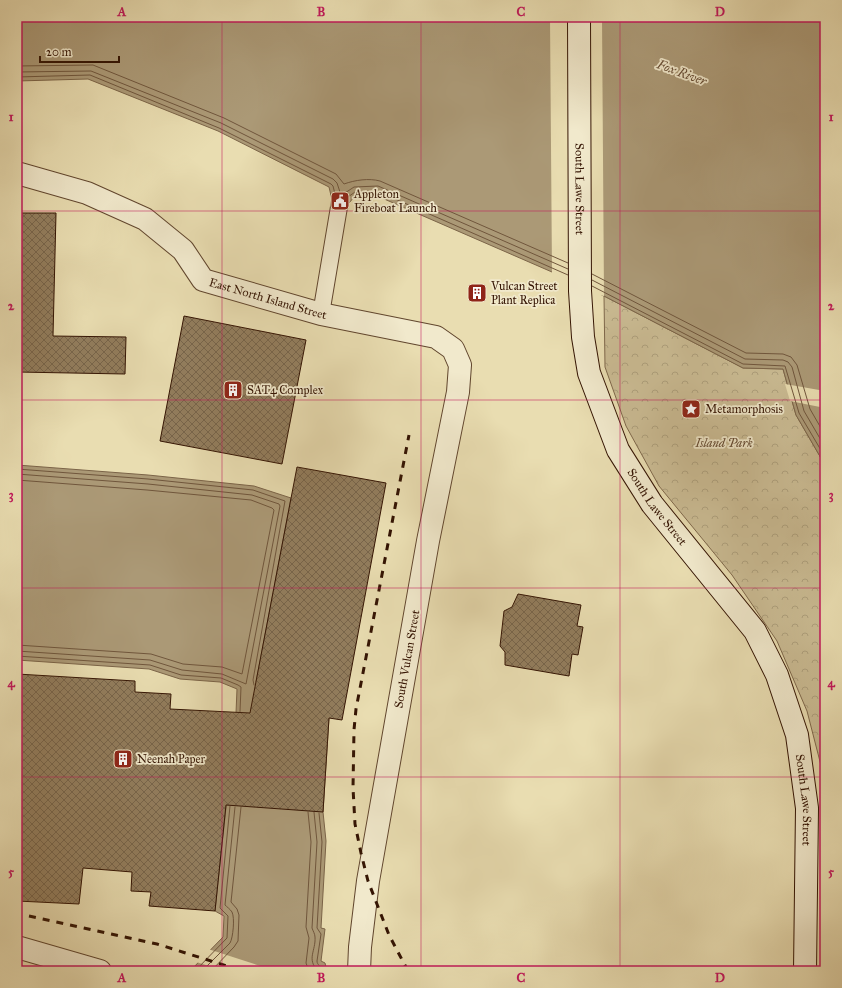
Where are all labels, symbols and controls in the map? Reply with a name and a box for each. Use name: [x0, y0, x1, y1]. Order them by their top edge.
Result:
text: A: [117, 4, 127, 20]
text: B: [317, 4, 326, 20]
text: C: [517, 4, 526, 20]
text: D: [715, 4, 725, 20]
scale bar: [40, 38, 119, 64]
text: 20 m: [46, 45, 72, 59]
water label: Fox River: [654, 56, 709, 89]
text: 1: [8, 109, 14, 125]
text: 1: [828, 109, 834, 125]
street label: South Lawe Street: [572, 143, 587, 236]
place label: Appleton Fireboat Launch: [353, 187, 437, 215]
public building icon: Appleton Fireboat Launch: [329, 190, 351, 212]
street label: East North Island Street: [207, 275, 329, 322]
place label: Vulcan Street Plant Replica: [490, 279, 558, 307]
building icon: Vulcan Street Plant Replica: [466, 282, 488, 304]
text: 2: [8, 298, 15, 314]
text: 2: [828, 298, 835, 314]
building icon: SAT4 Complex: [222, 379, 244, 401]
place label: SAT4 Complex: [247, 383, 324, 397]
place icon: Metamorphosis: [680, 398, 702, 420]
place label: Metamorphosis: [705, 402, 783, 416]
park label: Island Park: [694, 436, 753, 450]
street label: South Lawe Street: [624, 466, 690, 549]
text: 3: [8, 487, 14, 503]
text: 3: [828, 487, 834, 503]
street label: South Vulcan Street: [391, 608, 423, 709]
text: 4: [7, 675, 15, 691]
text: 4: [827, 675, 835, 691]
building icon: Neenah Paper: [112, 748, 134, 770]
place label: Neenah Paper: [137, 752, 206, 766]
street label: South Lawe Street: [793, 753, 814, 847]
text: 5: [8, 864, 15, 880]
text: 5: [828, 864, 835, 880]
text: A: [117, 970, 127, 986]
text: B: [317, 970, 326, 986]
text: C: [517, 970, 526, 986]
text: D: [715, 970, 725, 986]

